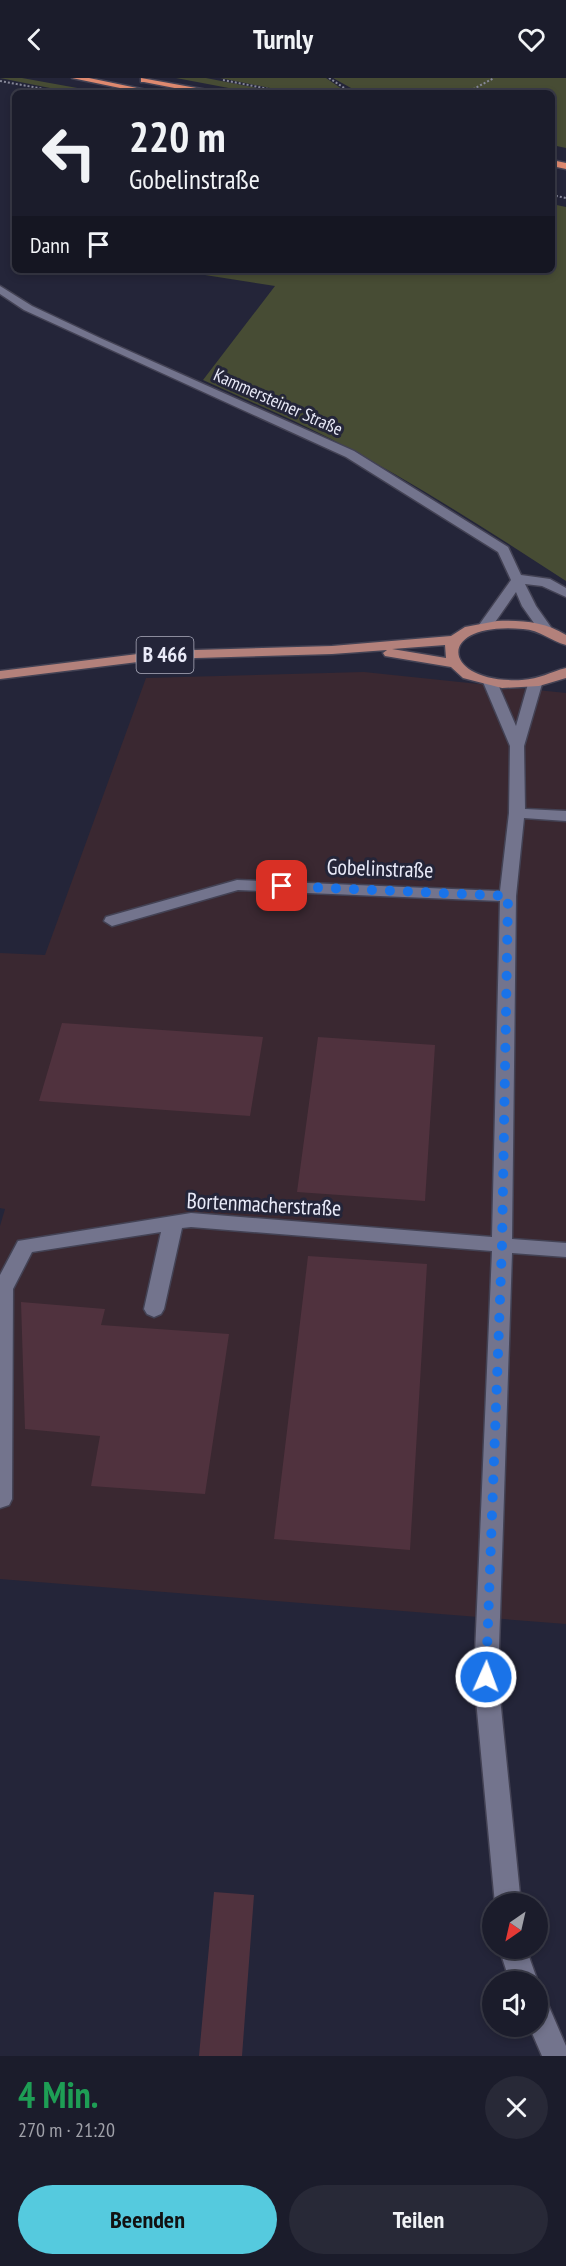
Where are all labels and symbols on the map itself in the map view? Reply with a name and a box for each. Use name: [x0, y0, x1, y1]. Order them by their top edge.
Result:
street label: Kammersteiner Straße: [210, 363, 346, 440]
road number: B 466: [136, 637, 194, 673]
street label: Gobelinstraße: [326, 852, 434, 884]
pin: [256, 860, 307, 911]
street label: Bortenmacherstraße: [186, 1186, 342, 1222]
position arrow: [454, 1645, 518, 1709]
north arrow: [482, 1893, 548, 1959]

